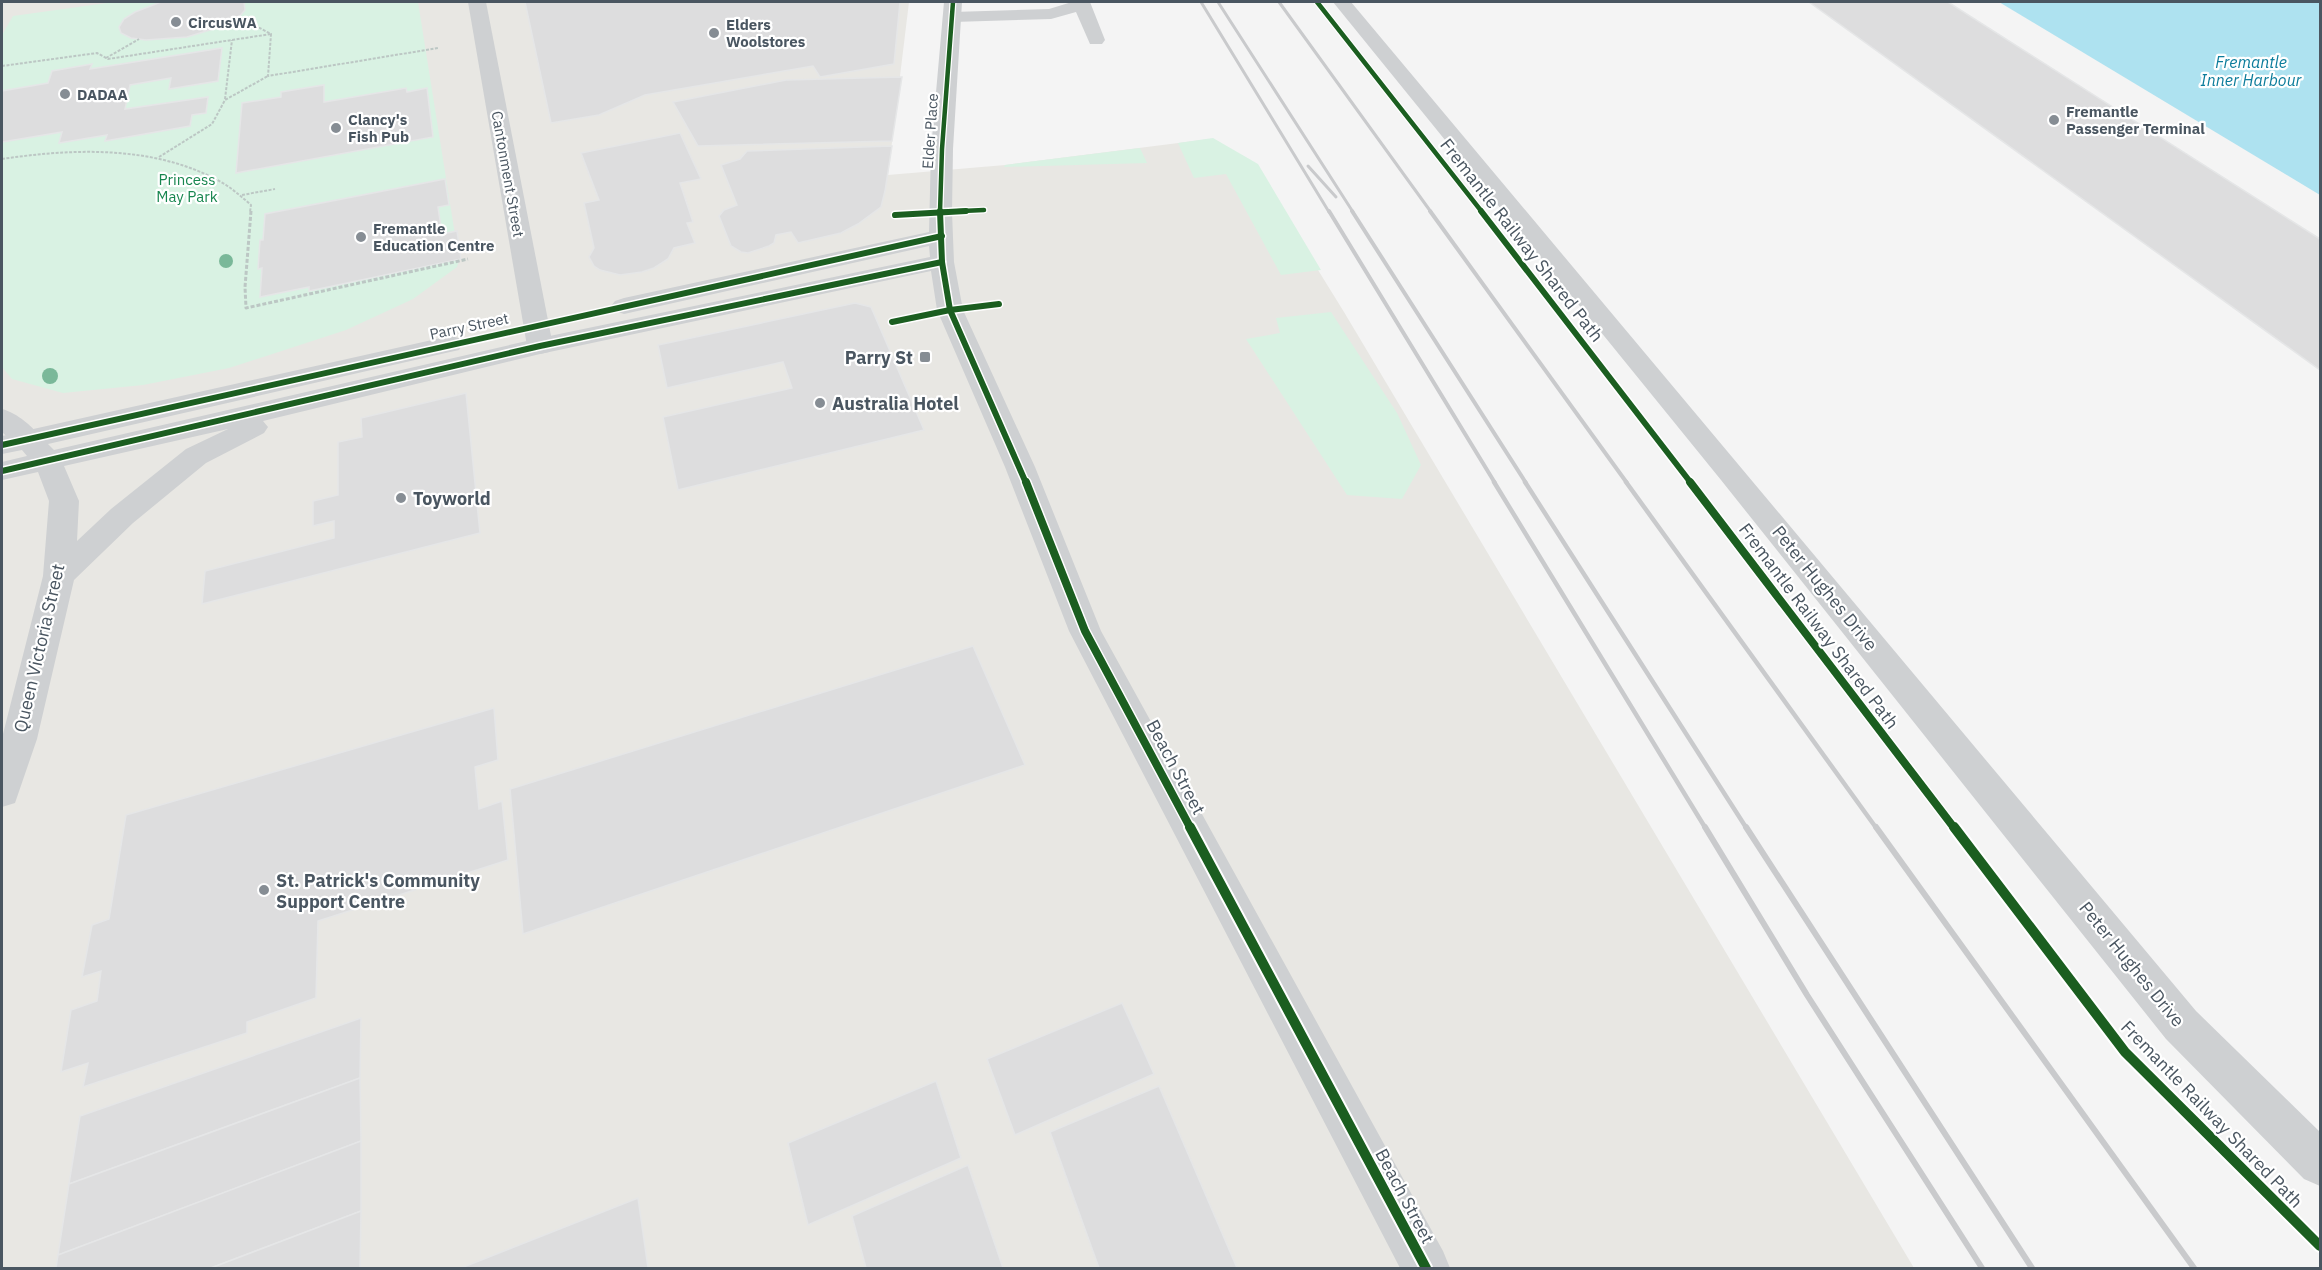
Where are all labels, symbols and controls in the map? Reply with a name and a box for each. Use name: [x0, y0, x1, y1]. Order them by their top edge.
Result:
place label: CircusWA: [188, 13, 257, 32]
marker: CircusWA: [169, 15, 183, 29]
place label: Elders Woolstores: [726, 15, 806, 51]
marker: Elders Woolstores: [707, 26, 721, 40]
water label: Fremantle Inner Harbour: [2201, 52, 2303, 90]
place label: DADAA: [77, 85, 128, 104]
marker: DADAA: [58, 87, 72, 101]
street label: Elder Place: [918, 93, 942, 169]
place label: Fremantle Passenger Terminal: [2066, 102, 2205, 138]
street label: Cantonment Street: [488, 109, 528, 239]
place label: Clancy's Fish Pub: [348, 110, 409, 146]
marker: Fremantle Passenger Terminal: [2047, 113, 2061, 127]
marker: Clancy's Fish Pub: [329, 121, 343, 135]
street label: Fremantle Railway Shared Path: [1435, 134, 1609, 346]
park label: Princess May Park: [156, 170, 218, 206]
place label: Fremantle Education Centre: [373, 219, 495, 255]
marker: Fremantle Education Centre: [354, 230, 368, 244]
street label: Parry Street: [428, 308, 510, 344]
place label: Parry St: [845, 346, 913, 369]
marker: Parry St: [918, 350, 932, 364]
place label: Australia Hotel: [832, 392, 959, 415]
marker: Australia Hotel: [813, 396, 827, 410]
place label: Toyworld: [413, 487, 491, 510]
marker: Toyworld: [394, 491, 408, 505]
street label: Fremantle Railway Shared Path: [1734, 518, 1904, 734]
street label: Peter Hughes Drive: [1767, 521, 1883, 655]
street label: Queen Victoria Street: [8, 561, 70, 735]
street label: Beach Street: [1141, 716, 1211, 818]
place label: St. Patrick's Community Support Centre: [276, 869, 480, 913]
marker: St. Patrick's Community Support Centre: [257, 883, 271, 897]
street label: Peter Hughes Drive: [2074, 897, 2190, 1031]
street label: Fremantle Railway Shared Path: [2116, 1015, 2308, 1213]
street label: Beach Street: [1370, 1145, 1440, 1247]

